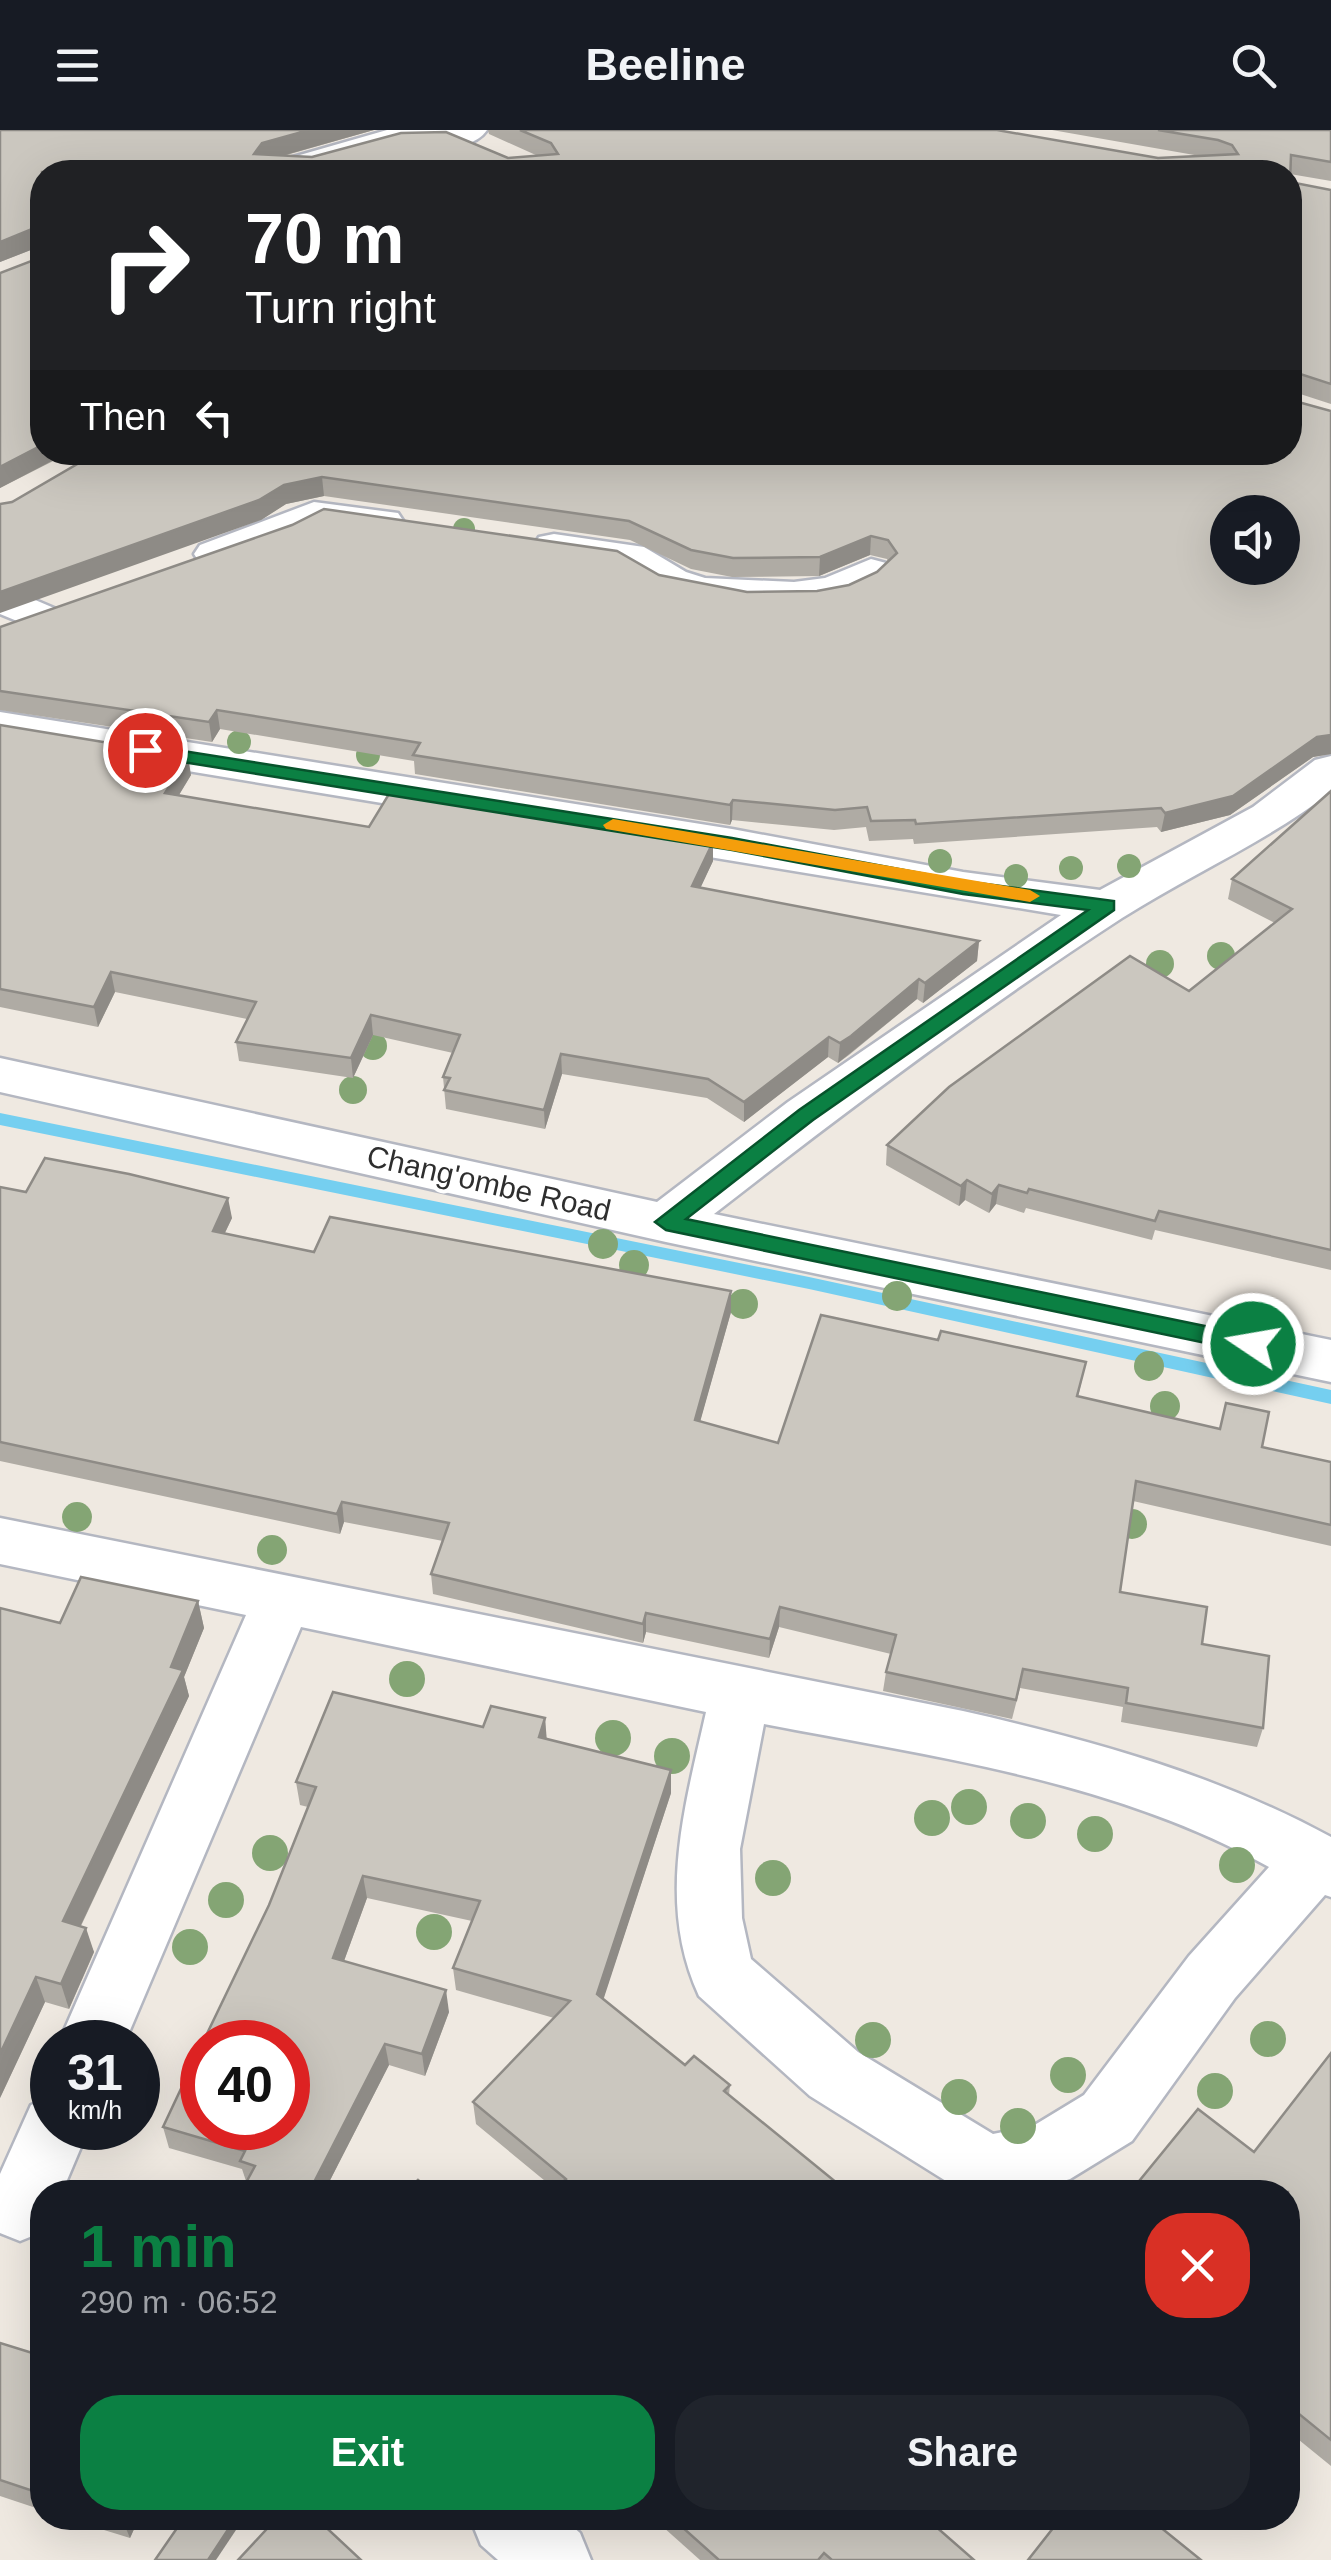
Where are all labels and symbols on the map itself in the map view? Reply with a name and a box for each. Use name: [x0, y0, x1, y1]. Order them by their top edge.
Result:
pin: [103, 708, 188, 793]
street label: Chang'ombe Road: [364, 1139, 614, 1227]
position arrow: [1201, 1292, 1305, 1396]
speed limit sign: 40: [180, 2020, 310, 2150]

